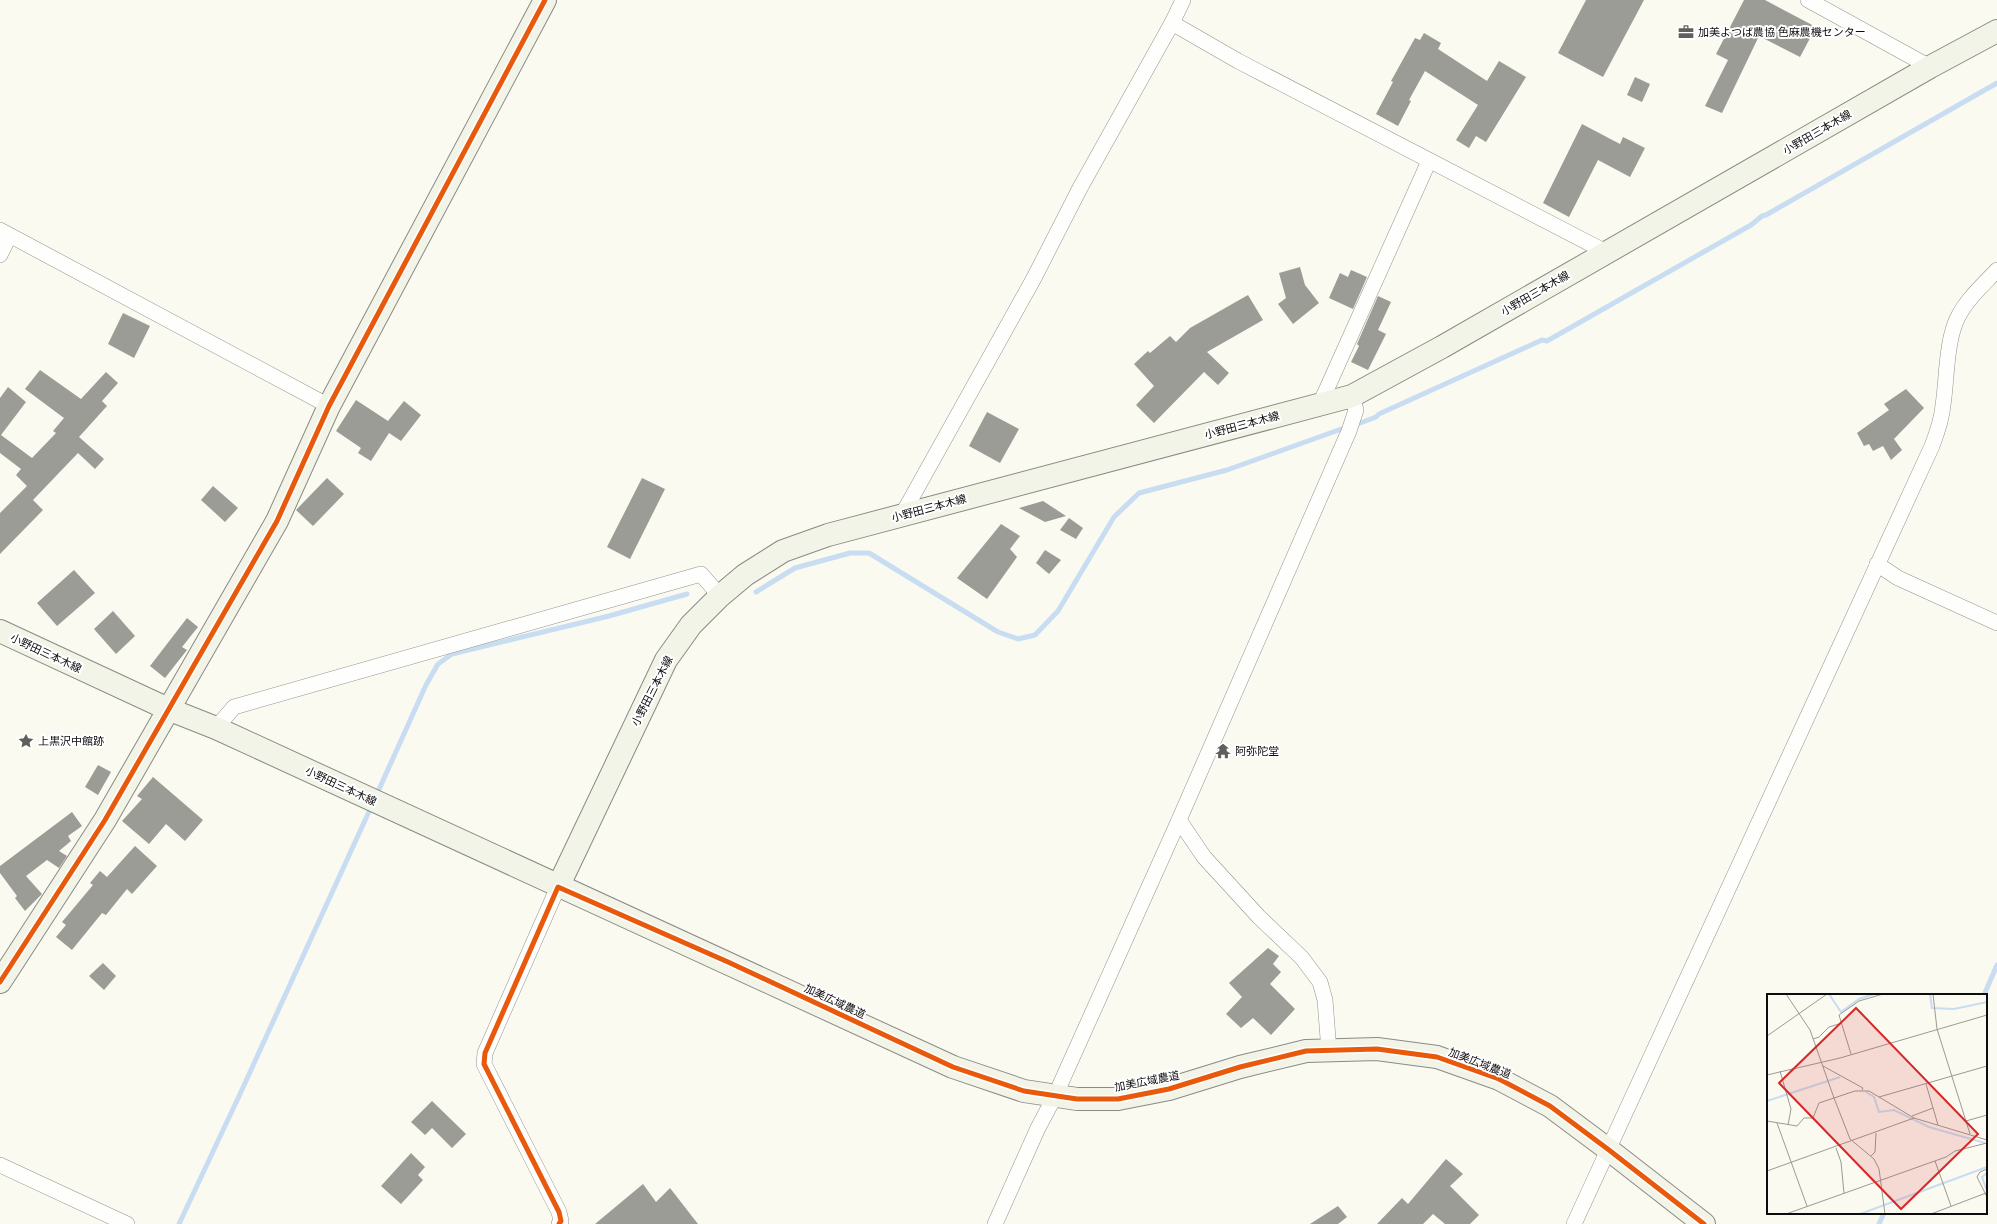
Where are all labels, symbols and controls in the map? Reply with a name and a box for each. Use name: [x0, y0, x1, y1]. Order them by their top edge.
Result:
office icon: 加美よつば農協 色麻農機センター: [1677, 23, 1695, 41]
place label: 加美よつば農協 色麻農機センター: [1698, 26, 1866, 39]
street label: 小野田三本木線: [1781, 108, 1854, 157]
street label: 小野田三本木線: [1499, 269, 1572, 318]
street label: 小野田三本木線: [1203, 409, 1281, 442]
street label: 小野田三本木線: [890, 492, 968, 525]
street label: 小野田三本木線: [8, 631, 83, 676]
street label: 小野田三本木線: [629, 654, 676, 728]
place icon: 上黒沢中館跡: [17, 732, 35, 750]
place label: 上黒沢中館跡: [38, 735, 104, 748]
temple icon: 阿弥陀堂: [1214, 742, 1232, 760]
place label: 阿弥陀堂: [1235, 745, 1279, 758]
street label: 小野田三本木線: [303, 764, 378, 809]
street label: 加美広域農道: [802, 982, 867, 1021]
inset map: [1767, 994, 1987, 1214]
street label: 加美広域農道: [1447, 1046, 1513, 1081]
street label: 加美広域農道: [1113, 1069, 1181, 1094]

